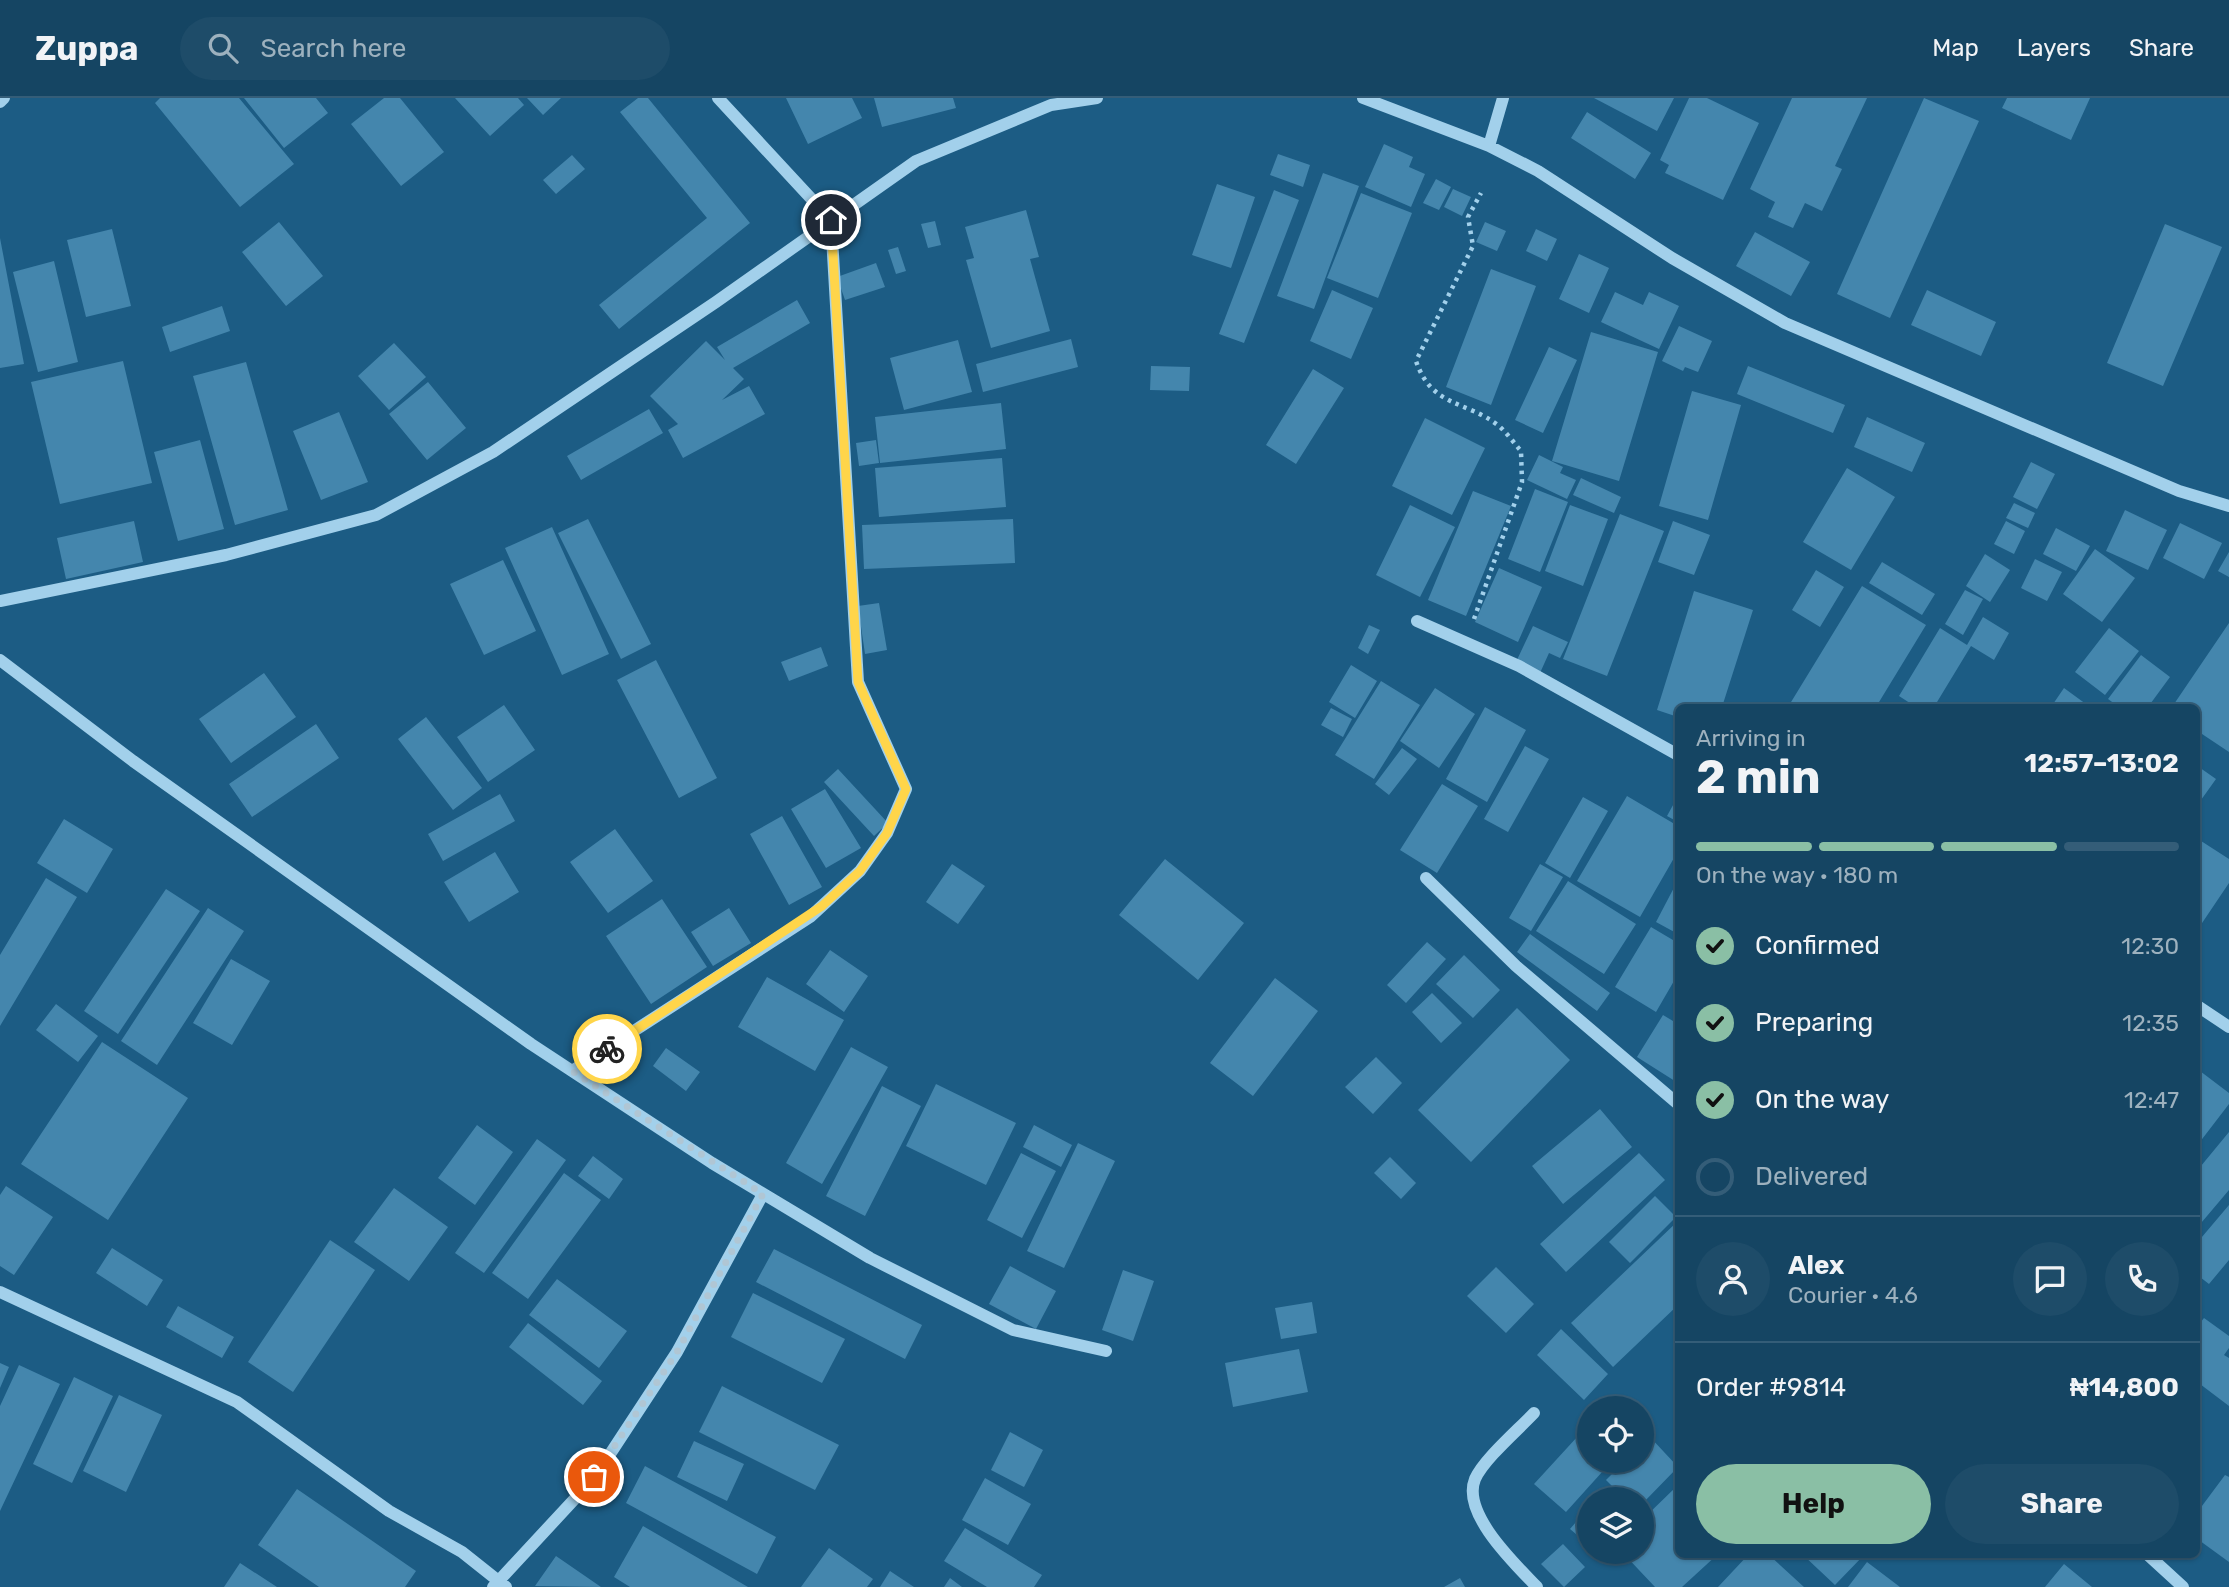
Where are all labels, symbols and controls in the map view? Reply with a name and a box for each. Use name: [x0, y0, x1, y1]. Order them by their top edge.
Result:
search box: [180, 17, 670, 80]
text: Zuppa: [35, 29, 138, 68]
icon: search: [204, 29, 242, 67]
text: Search here: [260, 33, 406, 64]
text: Map: [1932, 34, 1979, 62]
text: Layers: [2017, 34, 2091, 62]
text: Share: [2129, 34, 2194, 62]
pin: [801, 190, 861, 250]
icon: home: [812, 201, 850, 239]
text: Arriving in: [1696, 724, 1806, 752]
text: 12:57–13:02: [2024, 748, 2179, 779]
text: 2 min: [1696, 750, 1821, 805]
text: On the way · 180 m: [1696, 861, 1898, 889]
icon: check: [1696, 927, 1734, 965]
text: Confirmed: [1755, 930, 1880, 961]
text: 12:30: [2121, 932, 2179, 960]
icon: check: [1696, 1004, 1734, 1042]
text: Preparing: [1755, 1007, 1873, 1038]
text: 12:35: [2122, 1009, 2179, 1037]
courier: [572, 1014, 642, 1084]
icon: bike: [588, 1030, 626, 1068]
icon: check: [1696, 1081, 1734, 1119]
text: On the way: [1755, 1084, 1889, 1115]
text: 12:47: [2124, 1086, 2179, 1114]
text: Delivered: [1755, 1161, 1868, 1192]
button: person: [1696, 1242, 1770, 1316]
button: chat: [2013, 1242, 2087, 1316]
button: phone: [2105, 1242, 2179, 1316]
text: Alex: [1788, 1250, 1844, 1281]
text: Courier · 4.6: [1788, 1281, 1918, 1309]
text: Order #9814: [1696, 1372, 1846, 1403]
text: ₦14,800: [2070, 1372, 2179, 1403]
map controls: [1577, 1396, 1654, 1564]
button: locate: [1577, 1396, 1654, 1473]
pin: [564, 1447, 624, 1507]
icon: bag: [575, 1458, 613, 1496]
button: Help: [1696, 1464, 1931, 1544]
button: Share: [1945, 1464, 2179, 1544]
button: layers: [1577, 1487, 1654, 1564]

